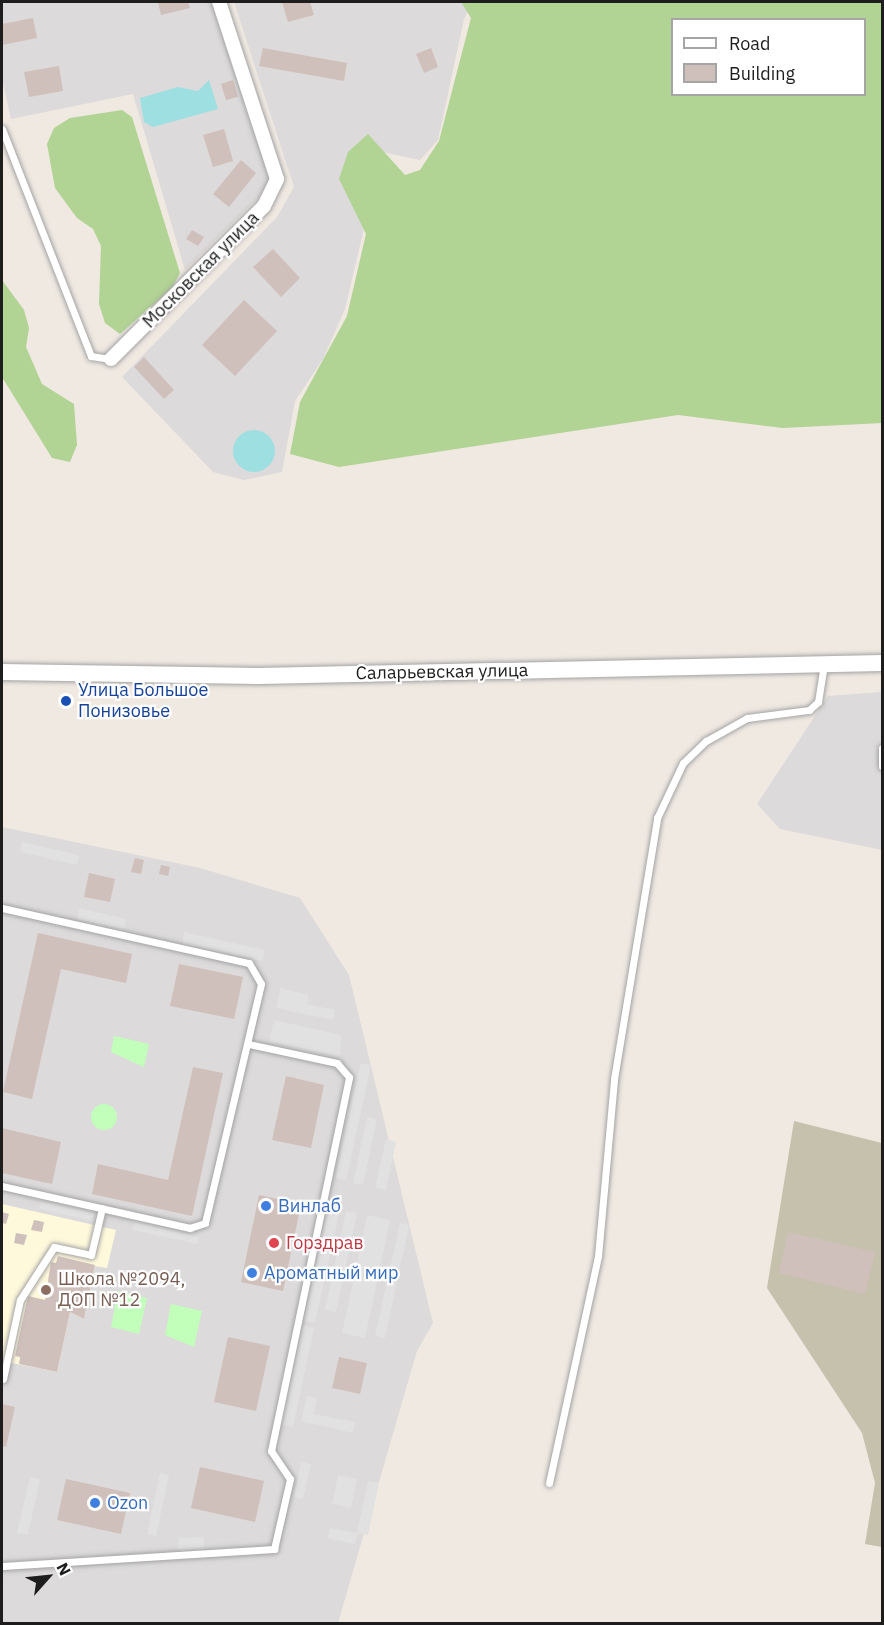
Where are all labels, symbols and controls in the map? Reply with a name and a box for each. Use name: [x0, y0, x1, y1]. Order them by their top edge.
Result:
legend: [671, 18, 866, 96]
text: Road: [729, 32, 770, 55]
text: Building: [729, 62, 795, 85]
street label: Московская улица: [138, 207, 264, 333]
street label: Саларьевская улица: [356, 660, 528, 684]
place label: Улица Большое Понизовье: [78, 680, 208, 722]
marker: Улица Большое Понизовье: [59, 694, 73, 708]
place label: Винлаб: [278, 1195, 341, 1217]
marker: Винлаб: [259, 1199, 273, 1213]
place label: Горздрав: [286, 1232, 364, 1254]
marker: Горздрав: [267, 1236, 281, 1250]
place label: Ароматный мир: [264, 1262, 398, 1284]
marker: Ароматный мир: [245, 1266, 259, 1280]
place label: Школа №2094, ДОП №12: [58, 1269, 185, 1312]
marker: Школа №2094, ДОП №12: [39, 1283, 53, 1297]
place label: Ozon: [107, 1492, 148, 1514]
marker: Ozon: [88, 1496, 102, 1510]
north arrow: [18, 1547, 78, 1607]
text: N: [52, 1559, 76, 1579]

